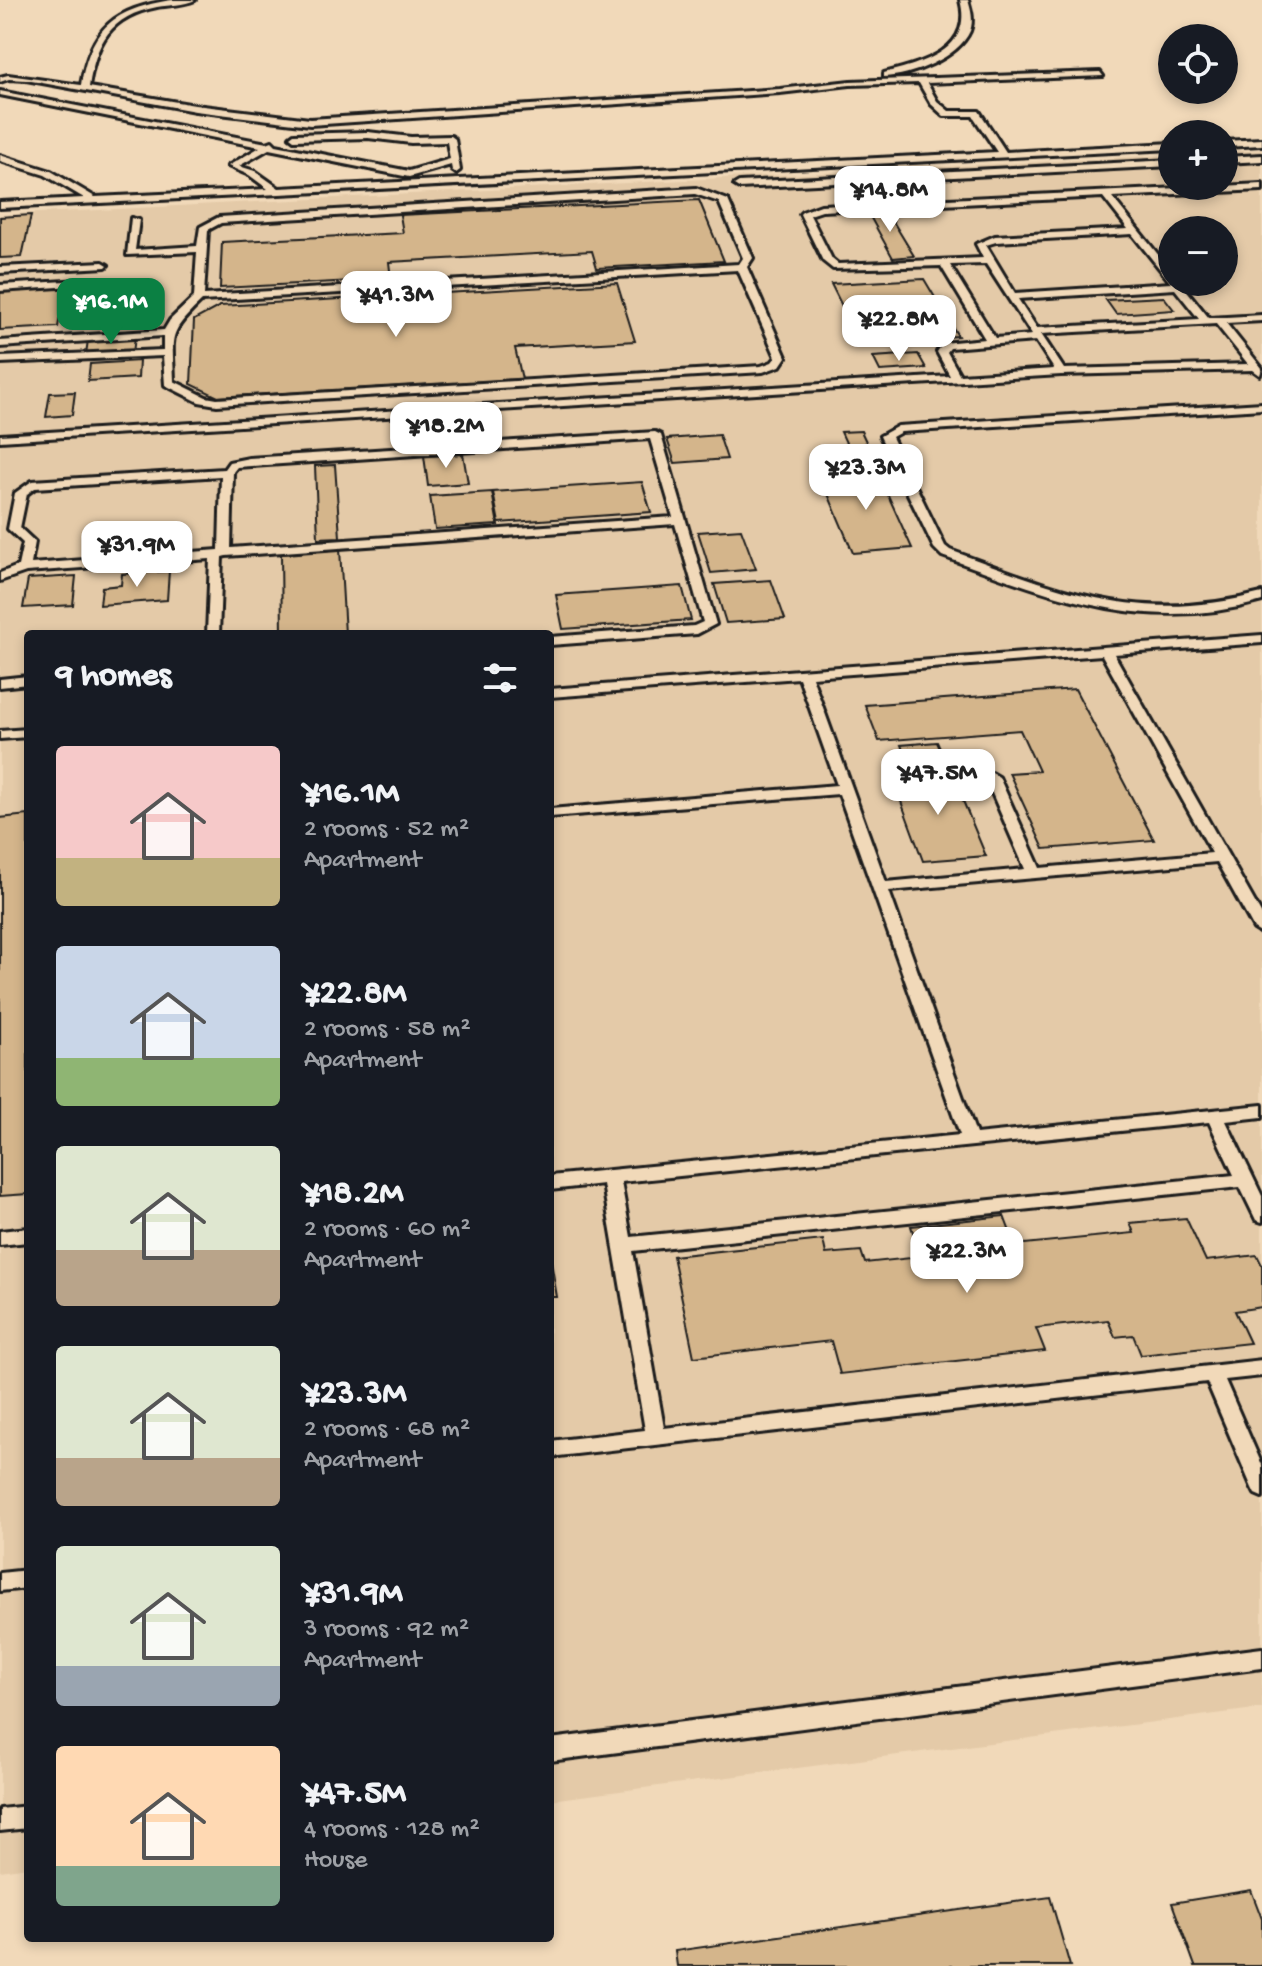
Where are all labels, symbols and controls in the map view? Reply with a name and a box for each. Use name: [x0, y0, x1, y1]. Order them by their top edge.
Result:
map controls: [1158, 24, 1238, 296]
button: locate: [1158, 24, 1238, 104]
button: +: [1158, 120, 1238, 200]
pin: ¥14.8M: [825, 166, 955, 234]
text: ¥14.8M: [852, 176, 928, 207]
button: −: [1158, 216, 1238, 296]
pin: ¥41.3M: [331, 271, 461, 339]
pin: ¥16.1M: [46, 278, 176, 346]
text: ¥41.3M: [359, 281, 433, 312]
text: ¥16.1M: [75, 288, 147, 319]
pin: ¥22.8M: [834, 295, 964, 363]
text: ¥22.8M: [860, 305, 938, 336]
pin: ¥18.2M: [381, 402, 511, 470]
text: ¥18.2M: [408, 412, 484, 443]
pin: ¥23.3M: [801, 444, 931, 512]
text: ¥23.3M: [827, 454, 905, 485]
pin: ¥31.9M: [72, 521, 202, 589]
text: ¥31.9M: [99, 531, 175, 562]
icon: filters: [478, 656, 522, 700]
text: 9 homes: [56, 658, 171, 698]
pin: ¥47.5M: [873, 749, 1003, 817]
text: ¥47.5M: [899, 759, 977, 790]
text: ¥16.1M: [304, 775, 399, 815]
icon: home: [120, 778, 216, 874]
text: 2 rooms · 52 m²: [304, 815, 469, 846]
text: Apartment: [304, 846, 421, 877]
text: ¥22.8M: [304, 975, 406, 1015]
icon: home: [120, 978, 216, 1074]
text: 2 rooms · 58 m²: [304, 1015, 470, 1046]
text: Apartment: [304, 1046, 421, 1077]
text: ¥18.2M: [304, 1175, 403, 1215]
icon: home: [120, 1178, 216, 1274]
text: 2 rooms · 60 m²: [304, 1215, 470, 1246]
pin: ¥22.3M: [902, 1227, 1032, 1295]
text: ¥22.3M: [928, 1237, 1006, 1268]
text: Apartment: [304, 1246, 421, 1277]
text: ¥23.3M: [304, 1375, 406, 1415]
icon: home: [120, 1378, 216, 1474]
text: 2 rooms · 68 m²: [304, 1415, 470, 1446]
text: Apartment: [304, 1446, 421, 1477]
text: ¥31.9M: [304, 1575, 402, 1615]
icon: home: [120, 1578, 216, 1674]
text: 3 rooms · 92 m²: [304, 1615, 469, 1646]
text: Apartment: [304, 1646, 421, 1677]
text: ¥47.5M: [304, 1775, 406, 1815]
icon: home: [120, 1778, 216, 1874]
text: 4 rooms · 128 m²: [304, 1815, 480, 1846]
text: House: [304, 1846, 368, 1877]

